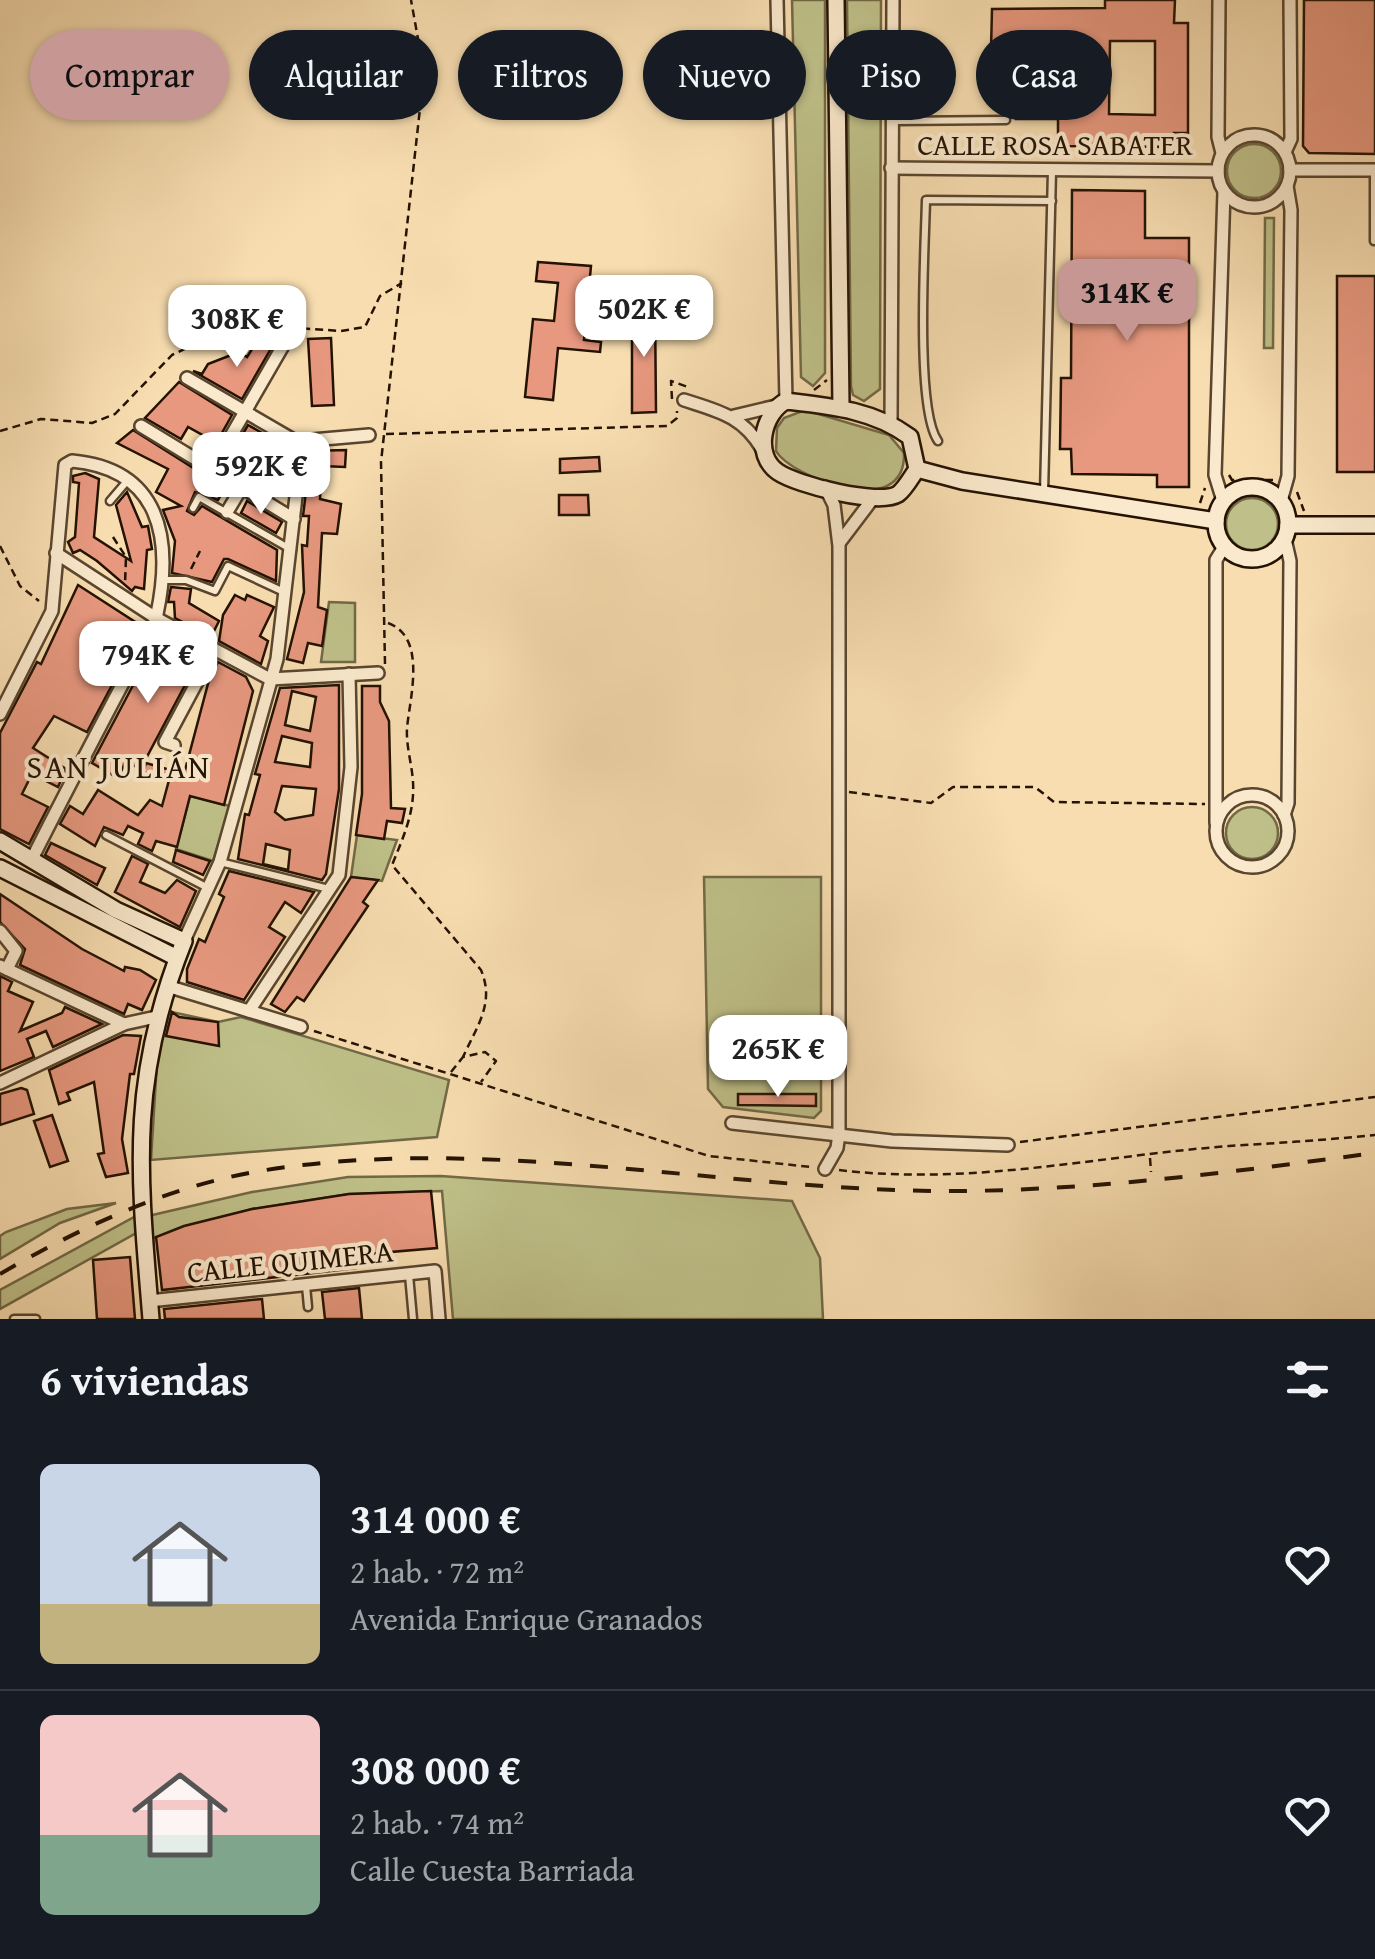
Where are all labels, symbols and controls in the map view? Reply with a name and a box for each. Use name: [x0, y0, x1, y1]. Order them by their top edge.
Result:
chip: Comprar: [30, 30, 229, 120]
chip: Alquilar: [249, 30, 438, 120]
chip: Filtros: [458, 30, 623, 120]
chip: Nuevo: [643, 30, 806, 120]
chip: Piso: [826, 30, 956, 120]
chip: Casa: [976, 30, 1112, 120]
street label: CALLE ROSA SABATER: [917, 122, 1193, 166]
pin: 314K €: [1046, 259, 1208, 344]
text: 314K €: [1080, 268, 1174, 315]
pin: 502K €: [563, 275, 725, 360]
text: 502K €: [597, 284, 691, 331]
pin: 308K €: [156, 285, 318, 370]
text: 308K €: [190, 294, 284, 341]
pin: 592K €: [180, 432, 342, 517]
text: 592K €: [214, 441, 308, 488]
pin: 794K €: [67, 621, 229, 706]
text: 794K €: [101, 630, 195, 677]
district label: SAN JULIÁN: [27, 743, 211, 790]
pin: 265K €: [697, 1015, 859, 1100]
text: 265K €: [731, 1024, 825, 1071]
street label: CALLE QUIMERA: [185, 1228, 395, 1294]
text: 6 viviendas: [40, 1349, 249, 1410]
icon: filters: [1280, 1352, 1335, 1407]
text: 314 000 €: [350, 1487, 521, 1548]
icon: home: [120, 1504, 240, 1624]
icon: heart: [1280, 1537, 1335, 1592]
text: 2 hab. · 72 m²: [350, 1548, 524, 1595]
text: Avenida Enrique Granados: [350, 1595, 703, 1642]
text: 308 000 €: [350, 1738, 521, 1799]
icon: home: [120, 1755, 240, 1875]
icon: heart: [1280, 1788, 1335, 1843]
text: 2 hab. · 74 m²: [350, 1799, 524, 1846]
text: Calle Cuesta Barriada: [350, 1846, 634, 1893]

